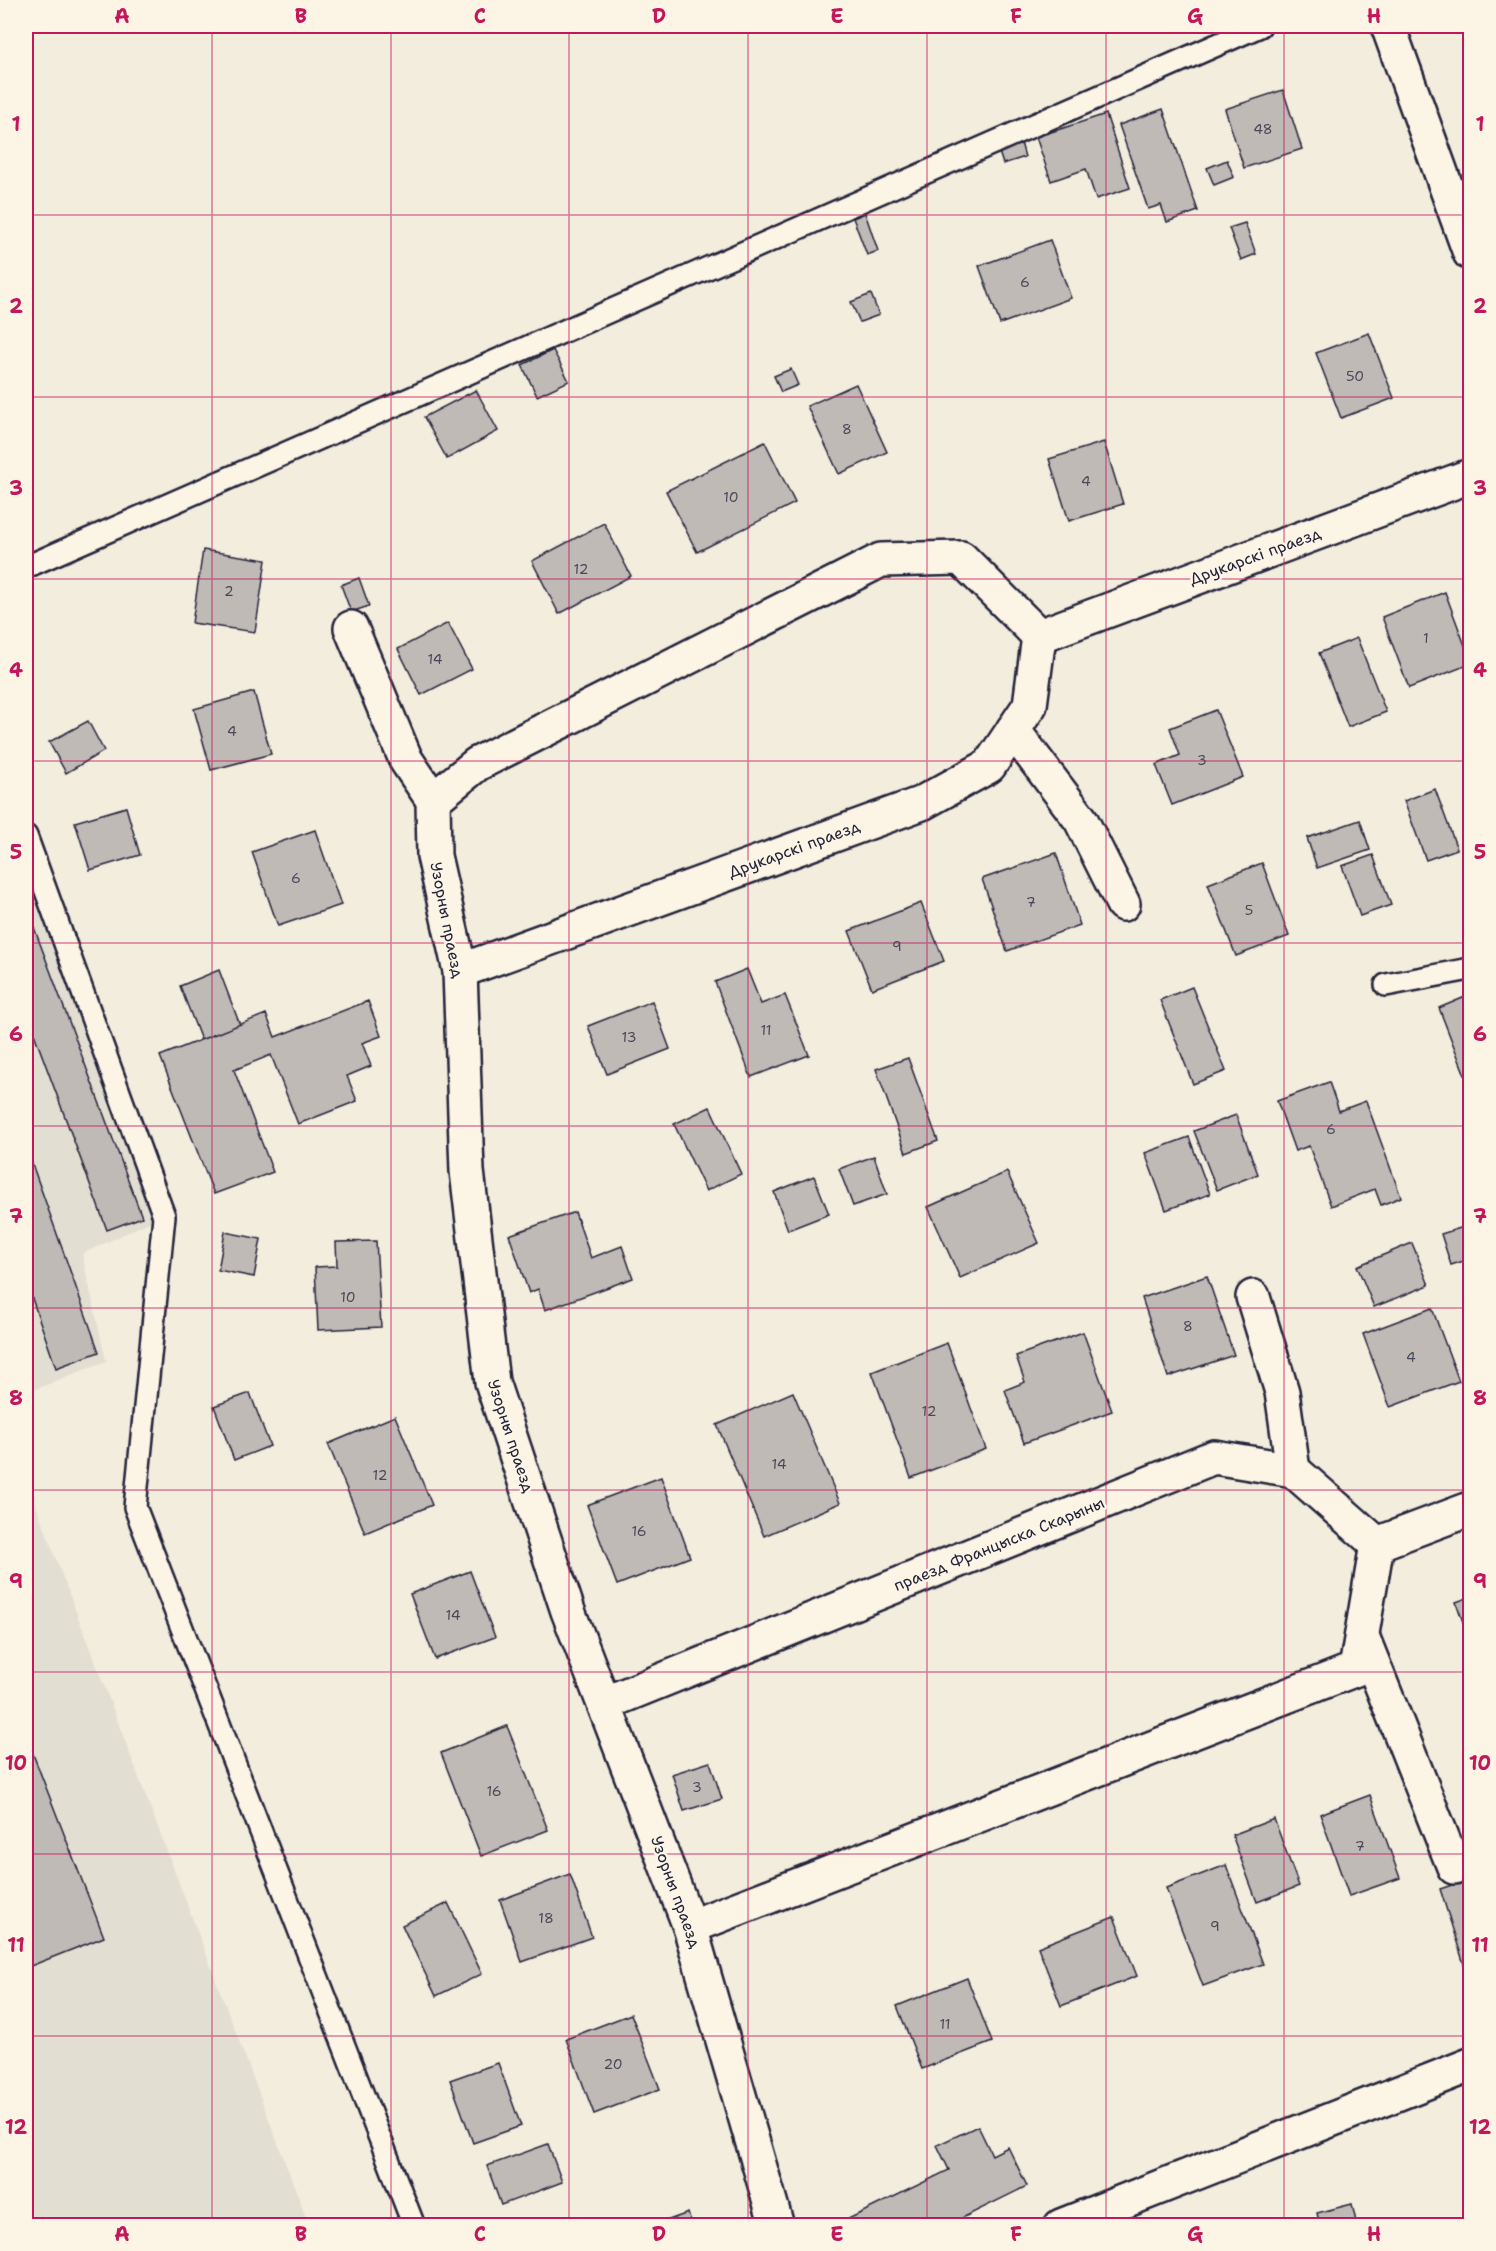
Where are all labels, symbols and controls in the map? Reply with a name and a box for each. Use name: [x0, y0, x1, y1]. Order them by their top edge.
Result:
text: A: [114, 3, 130, 29]
text: B: [295, 3, 307, 29]
text: C: [474, 3, 486, 29]
text: D: [652, 3, 666, 29]
text: E: [830, 3, 844, 29]
text: F: [1010, 3, 1022, 29]
text: G: [1187, 3, 1203, 29]
text: H: [1367, 3, 1381, 29]
text: 1: [11, 111, 21, 137]
text: 1: [1475, 111, 1485, 137]
house number: 48: [1253, 120, 1273, 138]
house number: 6: [1020, 273, 1030, 291]
text: 2: [9, 293, 23, 319]
text: 2: [1473, 293, 1487, 319]
house number: 50: [1346, 367, 1364, 385]
house number: 8: [842, 420, 852, 438]
house number: 4: [1081, 472, 1091, 490]
text: 3: [9, 475, 23, 501]
text: 3: [1473, 475, 1487, 501]
house number: 10: [723, 488, 739, 506]
street label: Друкарскі праезд: [1186, 522, 1324, 590]
house number: 12: [574, 560, 588, 578]
house number: 2: [224, 582, 234, 600]
house number: 1: [1423, 629, 1429, 647]
house number: 14: [427, 650, 443, 668]
text: 4: [9, 657, 23, 683]
text: 4: [1473, 657, 1487, 683]
house number: 4: [227, 722, 237, 740]
house number: 3: [1197, 751, 1207, 769]
street label: Друкарскі праезд: [725, 815, 863, 883]
text: 5: [10, 839, 22, 865]
text: 5: [1474, 839, 1486, 865]
street label: Узорны праезд: [425, 860, 469, 980]
house number: 6: [291, 869, 301, 887]
house number: 7: [1026, 893, 1036, 911]
house number: 5: [1245, 901, 1253, 919]
house number: 9: [892, 937, 902, 955]
text: 6: [9, 1021, 23, 1047]
house number: 11: [760, 1021, 772, 1039]
text: 6: [1473, 1021, 1487, 1047]
house number: 13: [622, 1028, 636, 1046]
house number: 6: [1326, 1120, 1336, 1138]
text: 7: [9, 1203, 23, 1229]
text: 7: [1473, 1203, 1487, 1229]
house number: 10: [340, 1288, 356, 1306]
house number: 8: [1183, 1317, 1193, 1335]
house number: 4: [1406, 1348, 1416, 1366]
street label: Узорны праезд: [483, 1377, 539, 1495]
text: 8: [9, 1385, 23, 1411]
text: 8: [1473, 1385, 1487, 1411]
house number: 12: [922, 1402, 936, 1420]
house number: 14: [771, 1455, 787, 1473]
house number: 12: [373, 1466, 387, 1484]
street label: праезд Францыска Скарыны: [891, 1492, 1107, 1596]
house number: 16: [631, 1522, 647, 1540]
text: 9: [9, 1568, 23, 1594]
text: 9: [1473, 1568, 1487, 1594]
house number: 14: [445, 1606, 461, 1624]
text: 10: [5, 1750, 27, 1776]
text: 10: [1469, 1750, 1491, 1776]
house number: 3: [692, 1778, 702, 1796]
house number: 16: [486, 1782, 502, 1800]
street label: Узорны праезд: [646, 1833, 706, 1951]
house number: 7: [1355, 1837, 1365, 1855]
house number: 18: [538, 1909, 554, 1927]
house number: 9: [1210, 1917, 1220, 1935]
text: 11: [7, 1932, 25, 1958]
text: 11: [1471, 1932, 1489, 1958]
house number: 11: [939, 2015, 951, 2033]
house number: 20: [603, 2055, 623, 2073]
text: 12: [5, 2114, 27, 2140]
text: 12: [1469, 2114, 1491, 2140]
text: A: [114, 2221, 130, 2247]
text: B: [295, 2221, 307, 2247]
text: C: [474, 2221, 486, 2247]
text: D: [652, 2221, 666, 2247]
text: E: [830, 2221, 844, 2247]
text: F: [1010, 2221, 1022, 2247]
text: G: [1187, 2221, 1203, 2247]
text: H: [1367, 2221, 1381, 2247]

